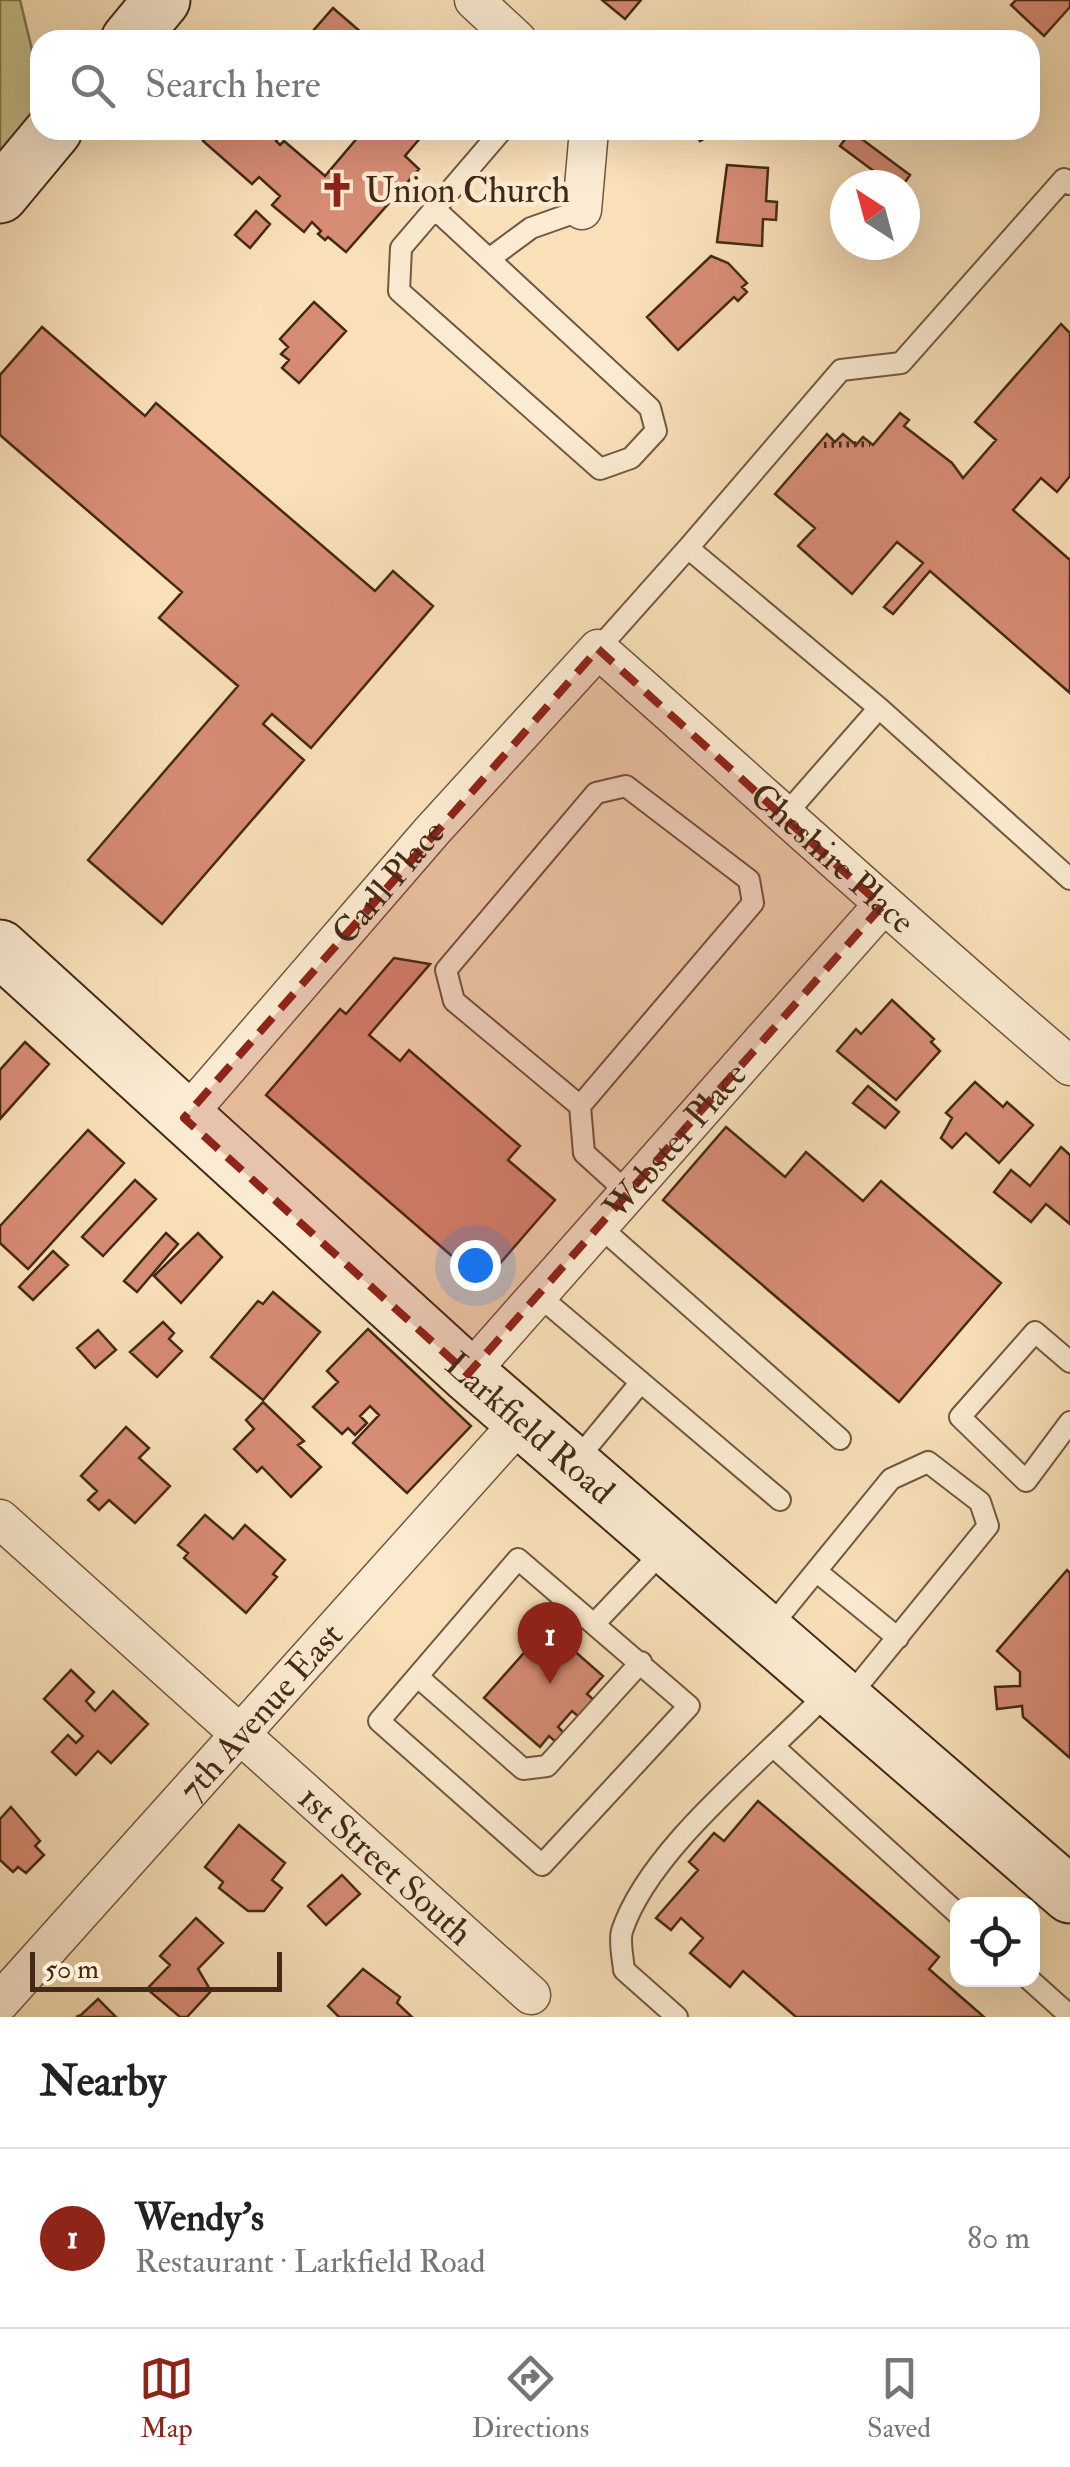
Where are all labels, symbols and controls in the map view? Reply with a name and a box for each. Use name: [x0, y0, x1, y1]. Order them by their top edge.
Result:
search box: [30, 30, 1040, 140]
icon: search: [65, 58, 120, 113]
text: Search here: [145, 61, 321, 109]
place label: Union Church: [365, 169, 570, 213]
north arrow: [830, 170, 920, 260]
church icon: Union Church: [318, 171, 356, 209]
street label: Cheshire Place: [741, 774, 924, 944]
street label: Carll Place: [323, 811, 454, 954]
street label: Webster Place: [594, 1053, 757, 1229]
your location: [450, 1240, 501, 1291]
street label: Larkfield Road: [436, 1343, 623, 1514]
pin: 1: [518, 1602, 582, 1684]
street label: 7th Avenue East: [170, 1614, 353, 1811]
street label: 1st Street South: [289, 1776, 481, 1955]
map controls: [950, 1897, 1040, 1987]
button: locate: [950, 1897, 1040, 1987]
scale bar: [30, 1947, 282, 1992]
text: 50 m: [45, 1952, 99, 1987]
text: Nearby: [40, 2056, 166, 2108]
text: Wendy's: [135, 2194, 264, 2242]
text: 1: [67, 2218, 78, 2258]
text: 80 m: [967, 2218, 1030, 2258]
text: Restaurant · Larkfield Road: [135, 2242, 486, 2282]
tab: Map: [139, 2351, 194, 2446]
tab: Directions: [472, 2351, 589, 2446]
tab: Saved: [867, 2351, 931, 2446]

